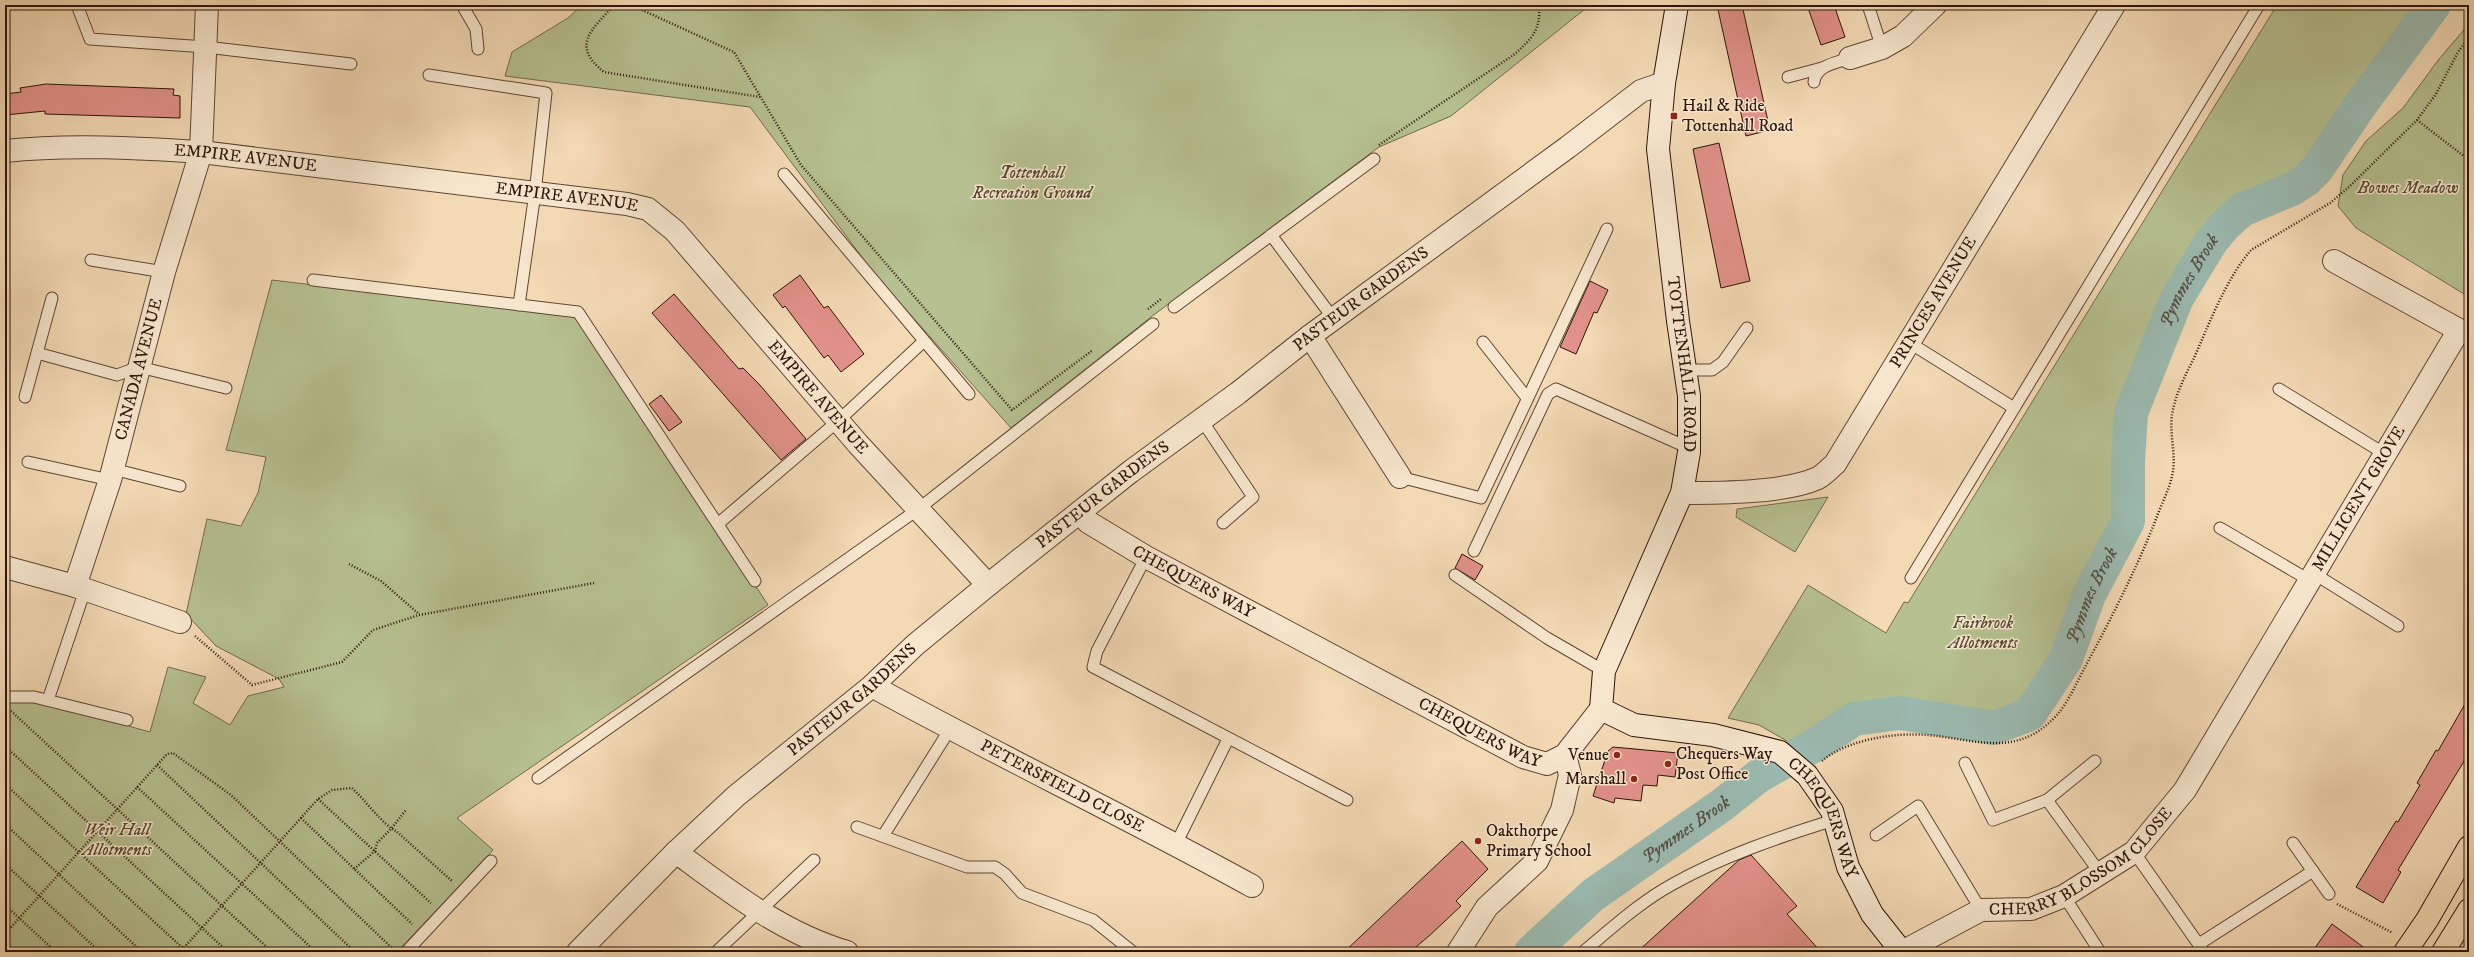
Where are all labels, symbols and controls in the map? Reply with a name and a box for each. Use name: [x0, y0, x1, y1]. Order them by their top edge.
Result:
place label: Hail & Ride Tottenhall Road: [1682, 95, 1794, 137]
marker: Hail & Ride Tottenhall Road: [1669, 111, 1679, 121]
street label: EMPIRE AVENUE: [173, 139, 318, 177]
park label: Tottenhall Recreation Ground: [971, 162, 1095, 204]
street label: EMPIRE AVENUE: [494, 177, 641, 217]
park label: Bowes Meadow: [2356, 177, 2459, 199]
water label: Pymmes Brook: [2155, 229, 2224, 330]
street label: PRINCES AVENUE: [1885, 232, 1982, 372]
street label: PASTEUR GARDENS: [1288, 242, 1433, 356]
street label: TOTTENHALL ROAD: [1662, 275, 1701, 452]
street label: CANADA AVENUE: [110, 296, 168, 443]
street label: EMPIRE AVENUE: [763, 336, 873, 459]
street label: MILLICENT GROVE: [2307, 422, 2410, 575]
street label: PASTEUR GARDENS: [1032, 436, 1174, 554]
street label: CHEQUERS WAY: [1128, 540, 1258, 624]
water label: Pymmes Brook: [2061, 543, 2123, 647]
park label: Fairbrook Allotments: [1946, 612, 2019, 654]
street label: PASTEUR GARDENS: [783, 638, 921, 761]
street label: CHEQUERS WAY: [1414, 692, 1544, 773]
street label: PETERSFIELD CLOSE: [976, 735, 1148, 838]
place label: Chequers Way Post Office: [1676, 743, 1773, 785]
place label: Venue: [1567, 744, 1609, 766]
marker: Venue: [1612, 750, 1622, 760]
street label: CHEQUERS WAY: [1783, 752, 1863, 882]
marker: Chequers Way Post Office: [1663, 759, 1673, 769]
place label: Marshall: [1565, 768, 1626, 790]
marker: Marshall: [1629, 774, 1639, 784]
water label: Pymmes Brook: [1638, 791, 1735, 868]
street label: CHERRY BLOSSOM CLOSE: [1989, 803, 2177, 921]
park label: Weir Hall Allotments: [80, 819, 153, 861]
place label: Oakthorpe Primary School: [1486, 820, 1591, 862]
marker: Oakthorpe Primary School: [1473, 836, 1483, 846]

